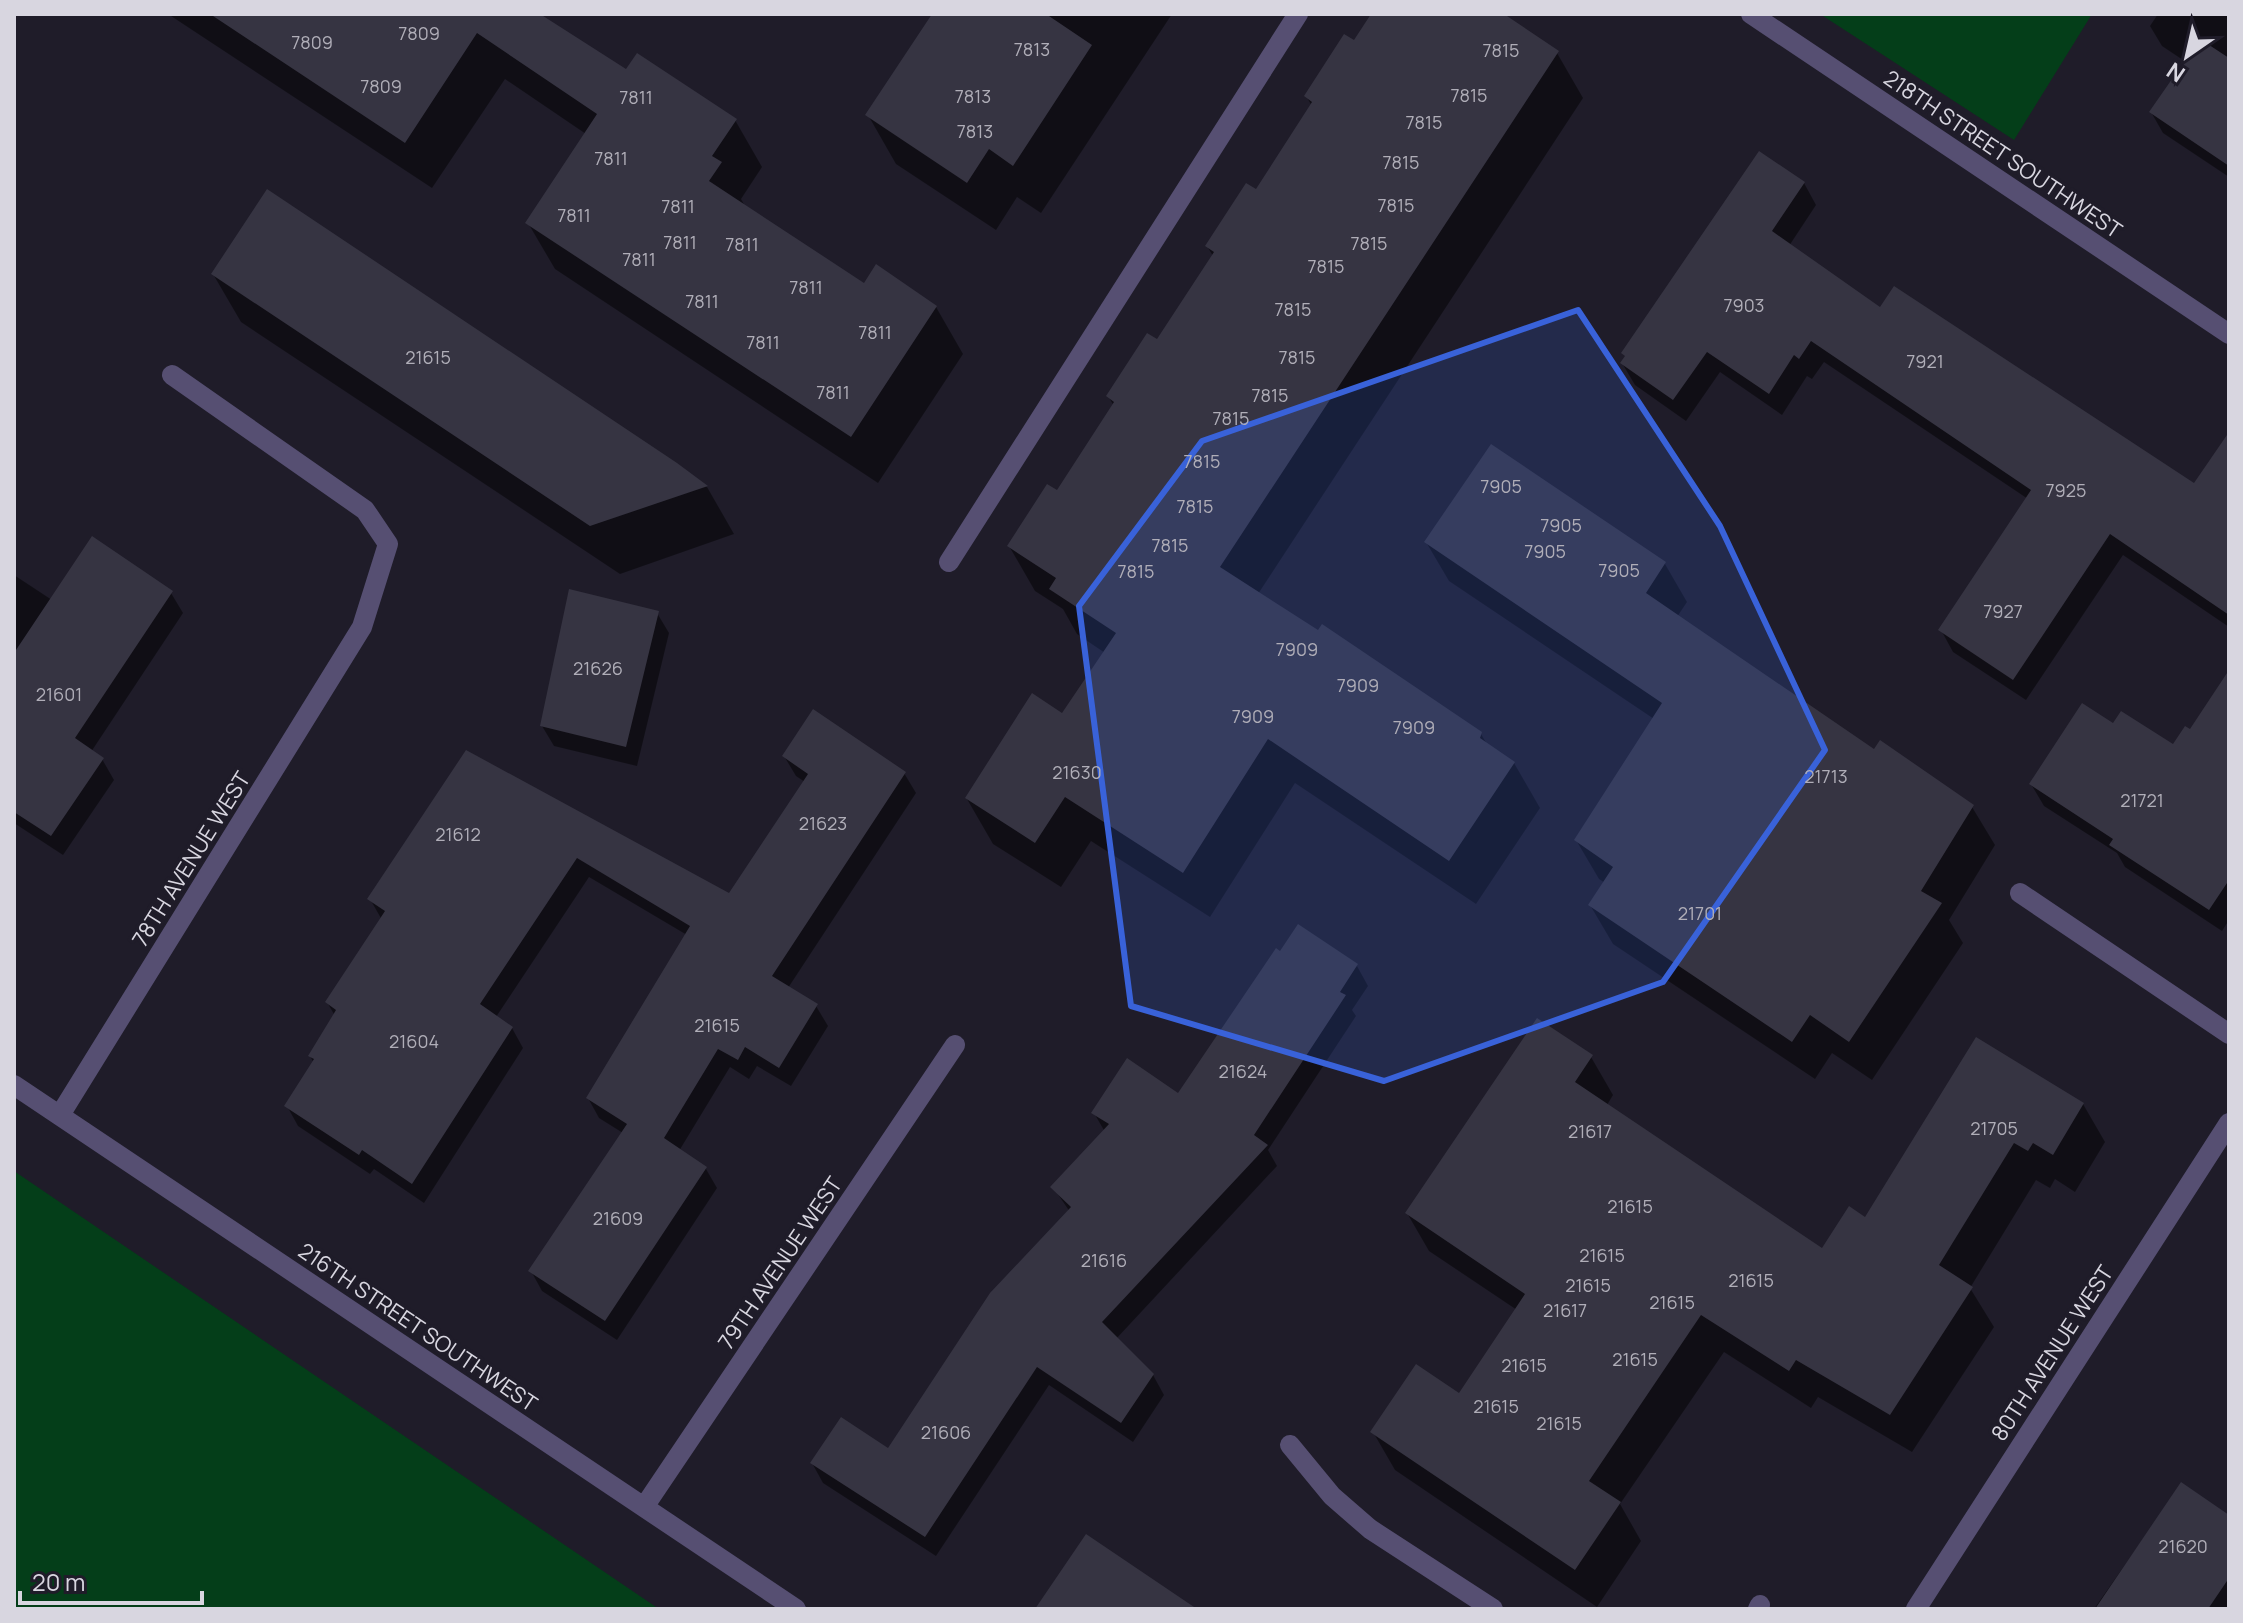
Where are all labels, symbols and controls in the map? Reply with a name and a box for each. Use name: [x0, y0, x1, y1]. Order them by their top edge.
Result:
north arrow: [2147, 16, 2227, 96]
house number: 7809: [398, 21, 440, 45]
house number: 7809: [291, 30, 333, 54]
house number: 7813: [1014, 37, 1050, 61]
house number: 7815: [1483, 38, 1519, 62]
text: N: [2161, 56, 2191, 89]
street label: 218TH STREET SOUTHWEST: [1878, 63, 2128, 245]
house number: 7809: [360, 74, 402, 98]
house number: 7815: [1451, 83, 1487, 107]
house number: 7813: [955, 84, 991, 108]
house number: 7811: [619, 85, 653, 109]
house number: 7815: [1406, 110, 1442, 134]
house number: 7813: [957, 119, 993, 143]
house number: 7811: [594, 146, 628, 170]
house number: 7815: [1383, 150, 1419, 174]
house number: 7815: [1378, 193, 1414, 217]
house number: 7811: [661, 194, 695, 218]
house number: 7811: [557, 203, 591, 227]
house number: 7811: [663, 230, 697, 254]
house number: 7815: [1351, 231, 1387, 255]
house number: 7811: [725, 232, 759, 256]
house number: 7811: [622, 247, 656, 271]
house number: 7815: [1308, 254, 1344, 278]
house number: 7811: [789, 275, 823, 299]
house number: 7811: [685, 289, 719, 313]
house number: 7903: [1723, 293, 1765, 317]
house number: 7815: [1275, 297, 1311, 321]
house number: 7811: [858, 320, 892, 344]
house number: 7811: [746, 330, 780, 354]
house number: 21615: [405, 345, 451, 369]
house number: 7815: [1279, 345, 1315, 369]
house number: 7921: [1906, 349, 1944, 373]
house number: 7811: [816, 380, 850, 404]
house number: 7815: [1252, 383, 1288, 407]
house number: 7815: [1213, 406, 1249, 430]
house number: 7815: [1184, 449, 1220, 473]
house number: 7905: [1480, 474, 1522, 498]
house number: 7925: [2046, 478, 2086, 502]
house number: 7815: [1177, 494, 1213, 518]
house number: 7905: [1540, 513, 1582, 537]
house number: 7815: [1152, 533, 1188, 557]
house number: 7905: [1524, 539, 1566, 563]
house number: 7905: [1598, 558, 1640, 582]
house number: 7815: [1118, 559, 1154, 583]
house number: 7927: [1983, 599, 2023, 623]
house number: 7909: [1276, 637, 1318, 661]
house number: 21626: [573, 656, 623, 680]
house number: 7909: [1337, 673, 1379, 697]
house number: 21601: [36, 682, 82, 706]
house number: 7909: [1232, 704, 1274, 728]
house number: 7909: [1393, 715, 1435, 739]
house number: 21630: [1052, 760, 1102, 784]
house number: 21713: [1804, 764, 1848, 788]
street label: 78TH AVENUE WEST: [125, 766, 257, 952]
house number: 21721: [2120, 788, 2164, 812]
house number: 21623: [799, 811, 847, 835]
house number: 21612: [435, 822, 481, 846]
house number: 21701: [1678, 901, 1722, 925]
house number: 21615: [694, 1013, 740, 1037]
house number: 21604: [389, 1029, 439, 1053]
house number: 21624: [1219, 1059, 1267, 1083]
house number: 21705: [1970, 1116, 2018, 1140]
house number: 21617: [1568, 1119, 1612, 1143]
street label: 79TH AVENUE WEST: [711, 1171, 849, 1355]
house number: 21615: [1607, 1194, 1653, 1218]
house number: 21609: [593, 1206, 643, 1230]
street label: 216TH STREET SOUTHWEST: [293, 1236, 543, 1418]
house number: 21615: [1579, 1243, 1625, 1267]
house number: 21616: [1081, 1248, 1127, 1272]
street label: 80TH AVENUE WEST: [1984, 1259, 2120, 1447]
house number: 21615: [1728, 1268, 1774, 1292]
house number: 21615: [1565, 1273, 1611, 1297]
house number: 21615: [1649, 1290, 1695, 1314]
house number: 21617: [1543, 1298, 1587, 1322]
house number: 21615: [1612, 1347, 1658, 1371]
house number: 21615: [1501, 1353, 1547, 1377]
house number: 21615: [1473, 1394, 1519, 1418]
house number: 21615: [1536, 1411, 1582, 1435]
house number: 21606: [921, 1420, 971, 1444]
house number: 21620: [2158, 1534, 2208, 1558]
scale bar: [20, 1555, 202, 1605]
text: 20 m: [32, 1565, 85, 1598]

